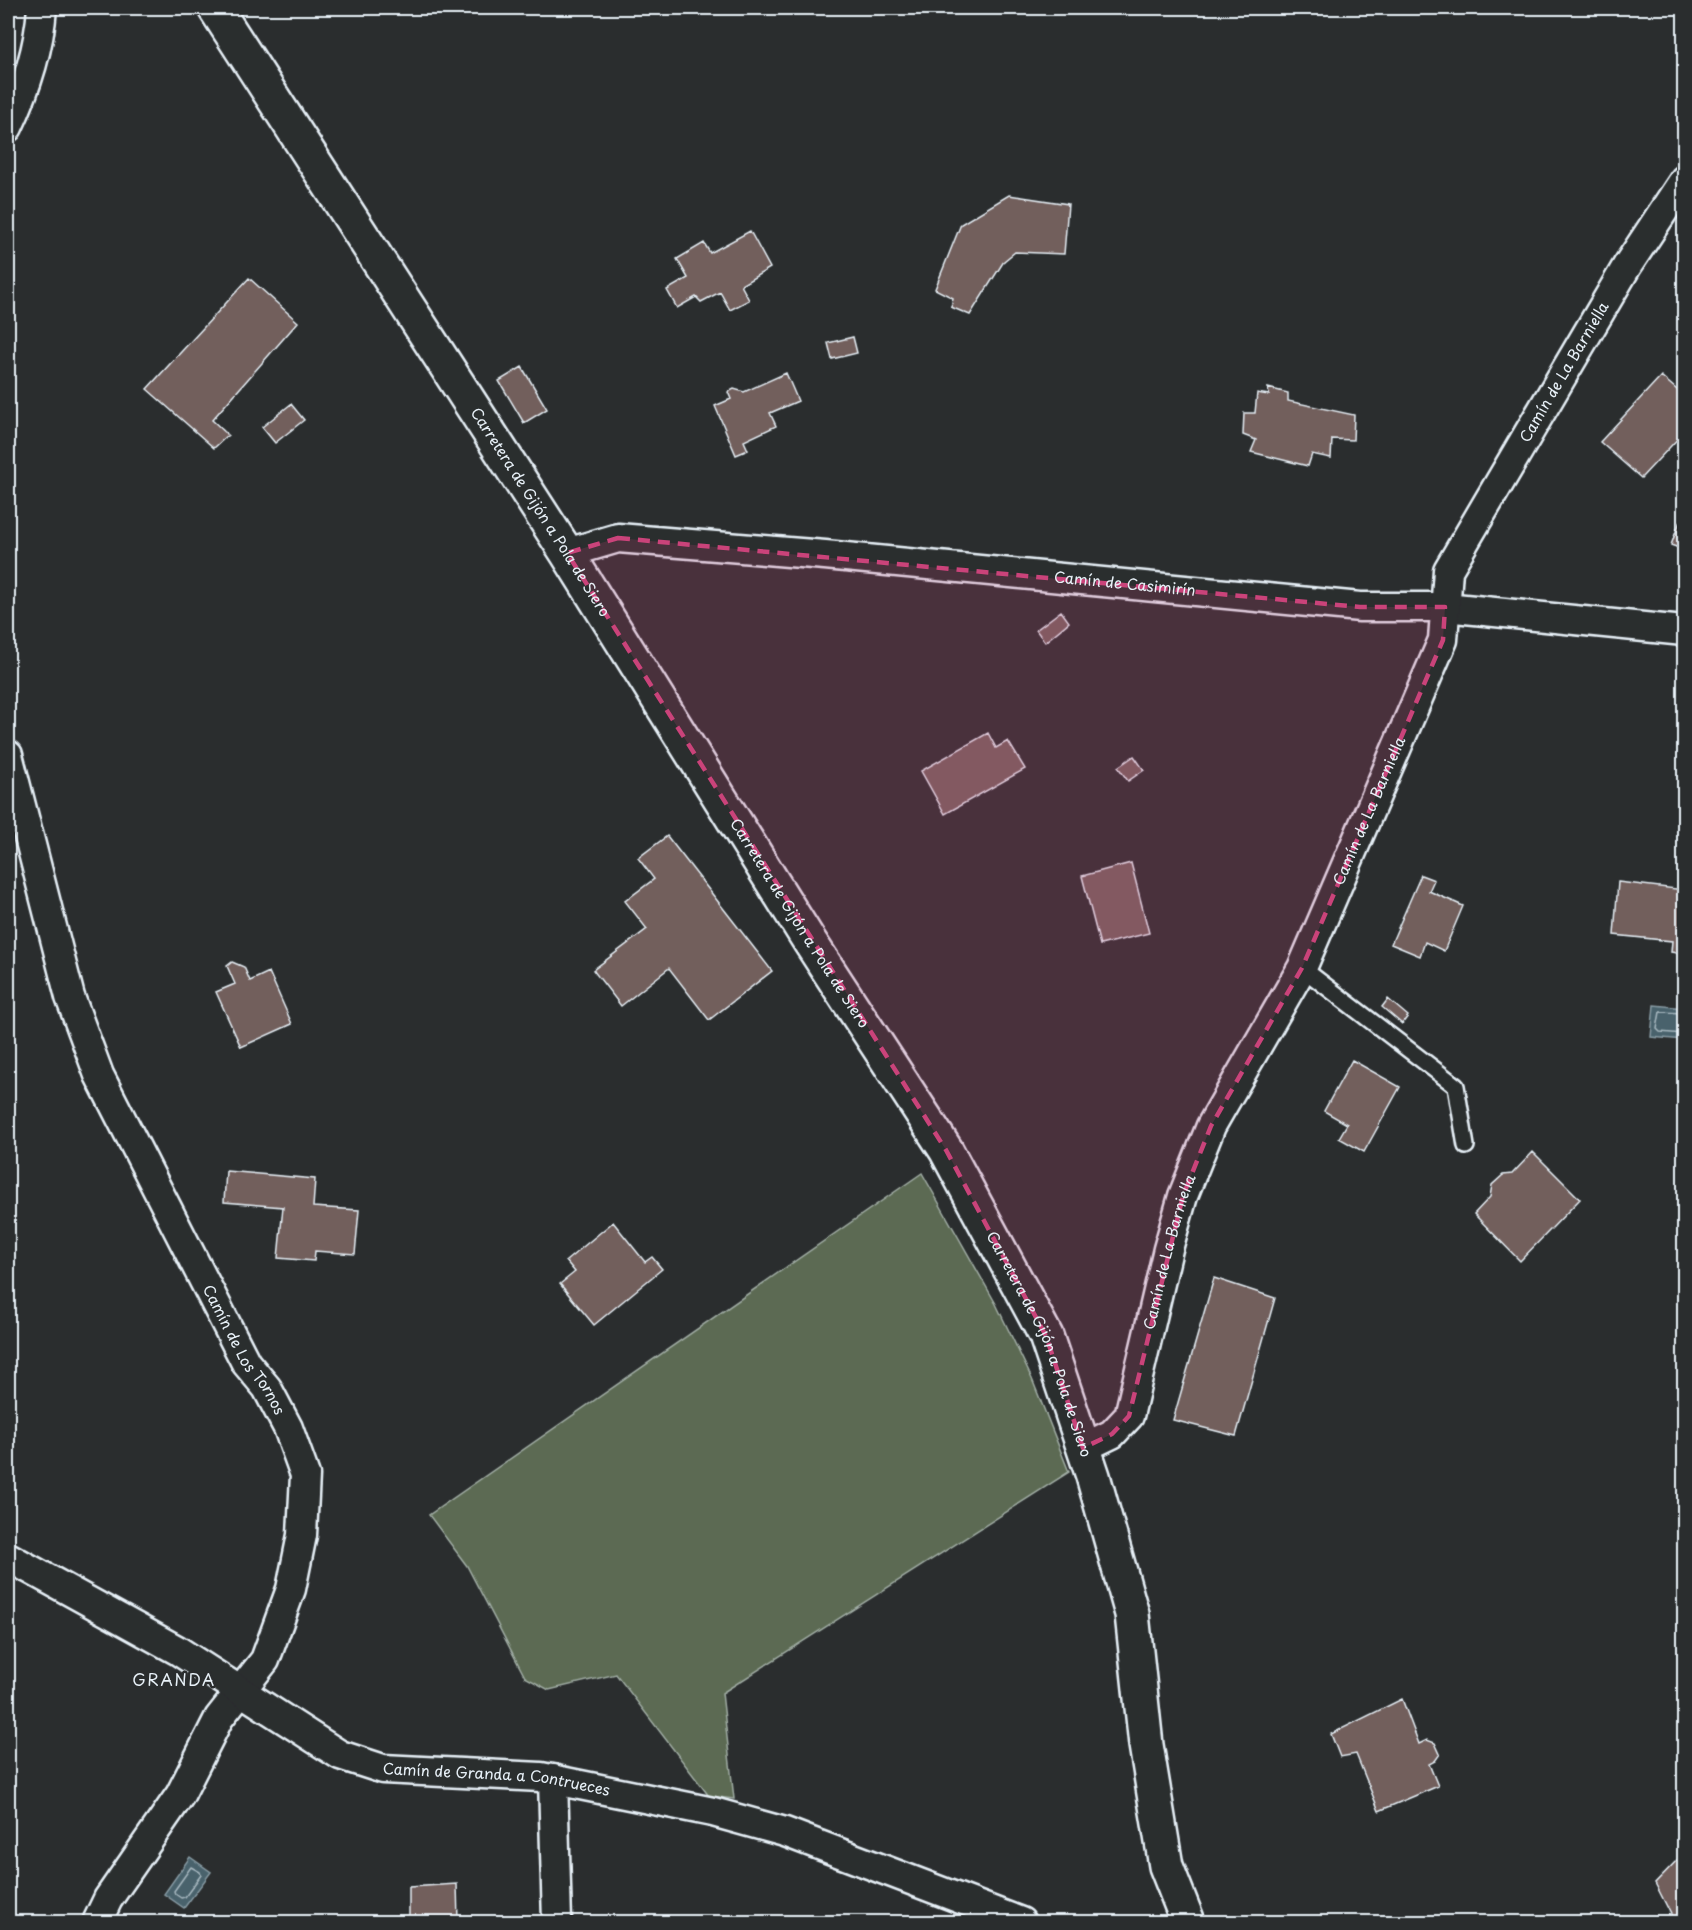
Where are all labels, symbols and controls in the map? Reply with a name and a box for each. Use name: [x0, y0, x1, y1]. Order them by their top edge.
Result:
street label: Camín de La Barniella: [1513, 296, 1614, 446]
street label: Carretera de Gijón a Pola de Siero: [466, 402, 617, 621]
street label: Camín de Casimirín: [1053, 564, 1197, 601]
street label: Camín de La Barniella: [1326, 732, 1410, 889]
street label: Carretera de Gijón a Pola de Siero: [725, 813, 876, 1032]
street label: Camín de La Barniella: [1137, 1170, 1201, 1332]
street label: Carretera de Gijón a Pola de Siero: [982, 1226, 1099, 1460]
street label: Camín de Los Tornos: [198, 1280, 292, 1418]
district label: GRANDA: [132, 1667, 216, 1691]
street label: Camín de Granda a Contrueces: [382, 1756, 612, 1801]

